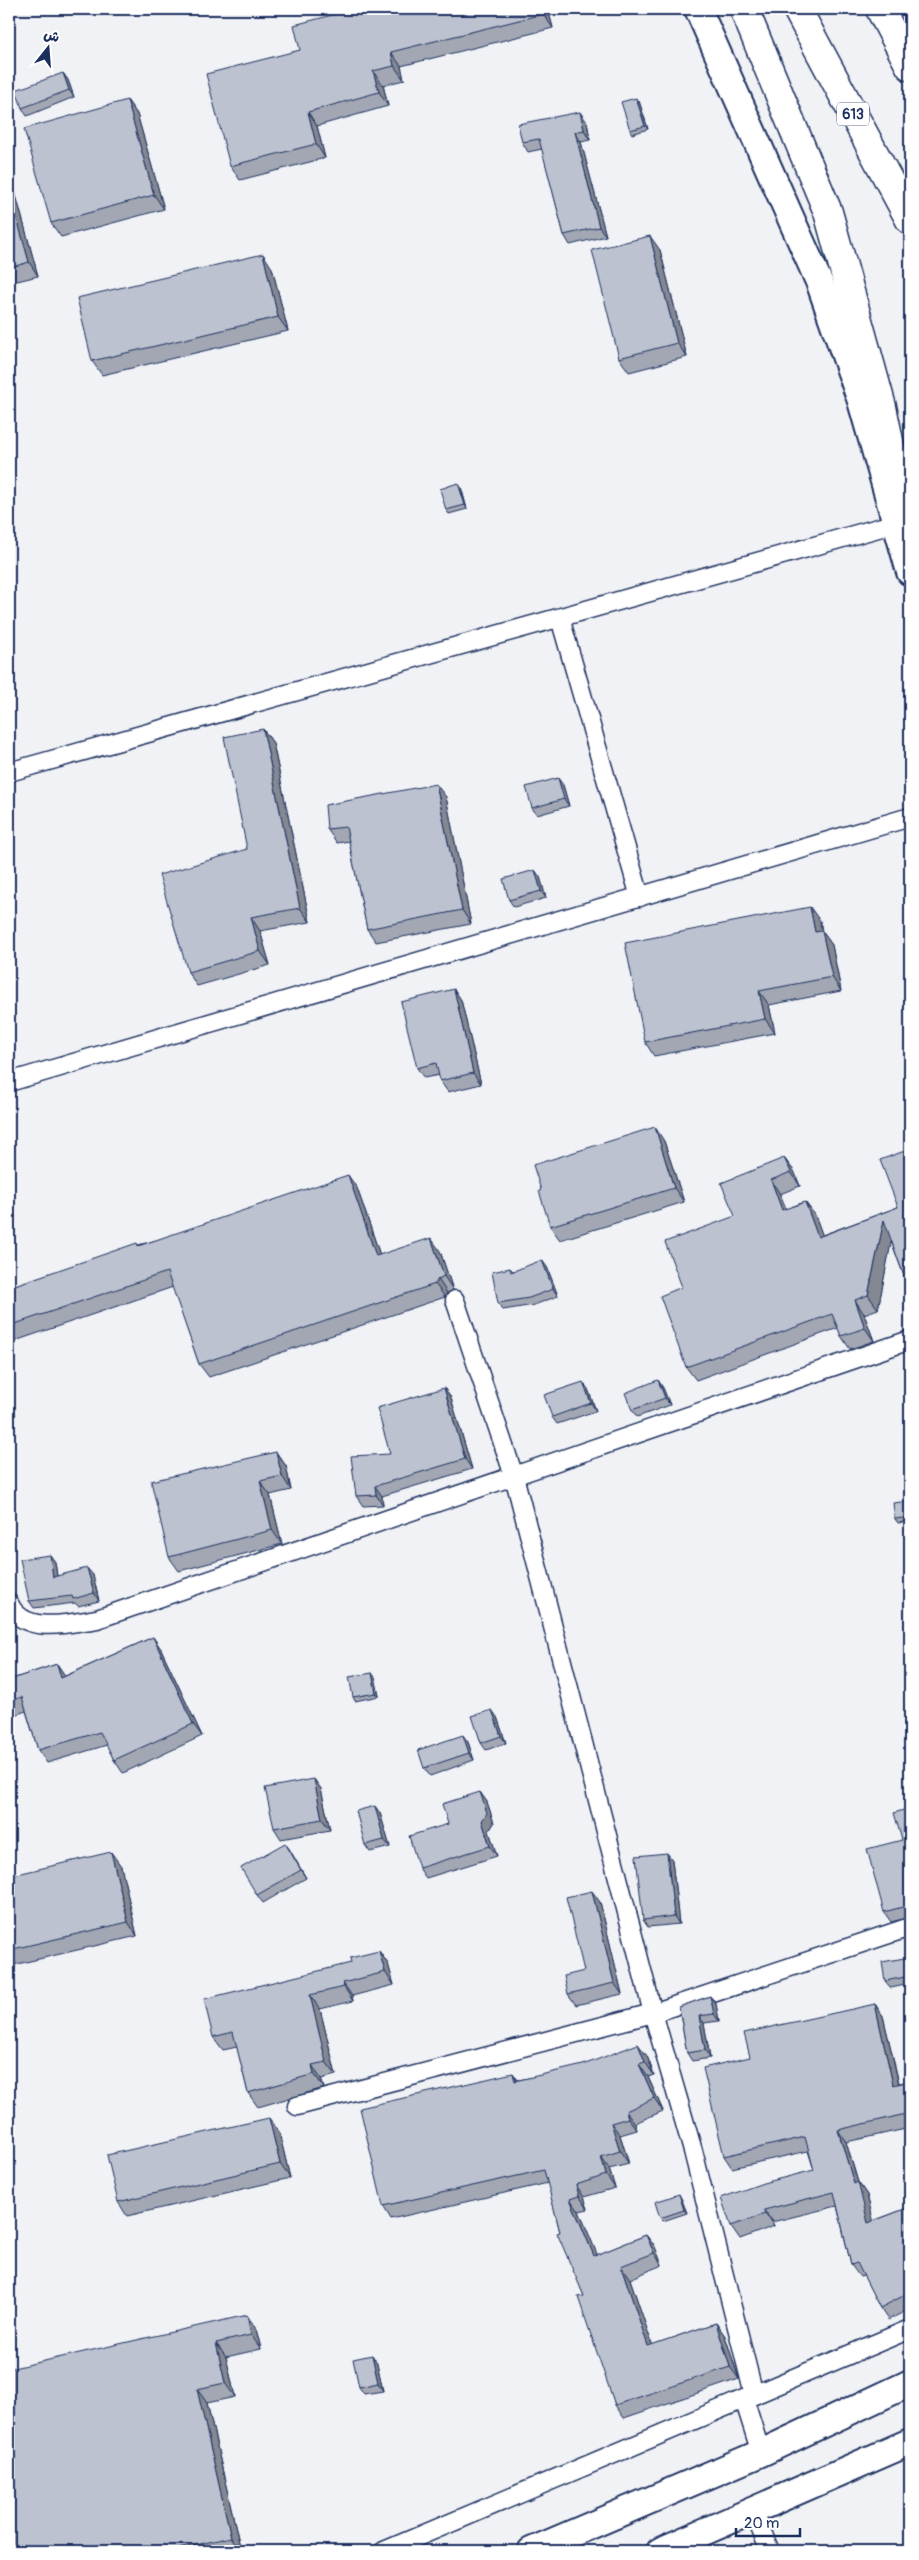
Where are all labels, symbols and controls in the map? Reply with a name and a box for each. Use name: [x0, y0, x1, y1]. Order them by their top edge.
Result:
north arrow: [22, 22, 72, 72]
text: ش: [42, 26, 62, 46]
road number: 613: [837, 102, 869, 126]
scale bar: [736, 2505, 800, 2537]
text: 20 m: [744, 2514, 779, 2533]

